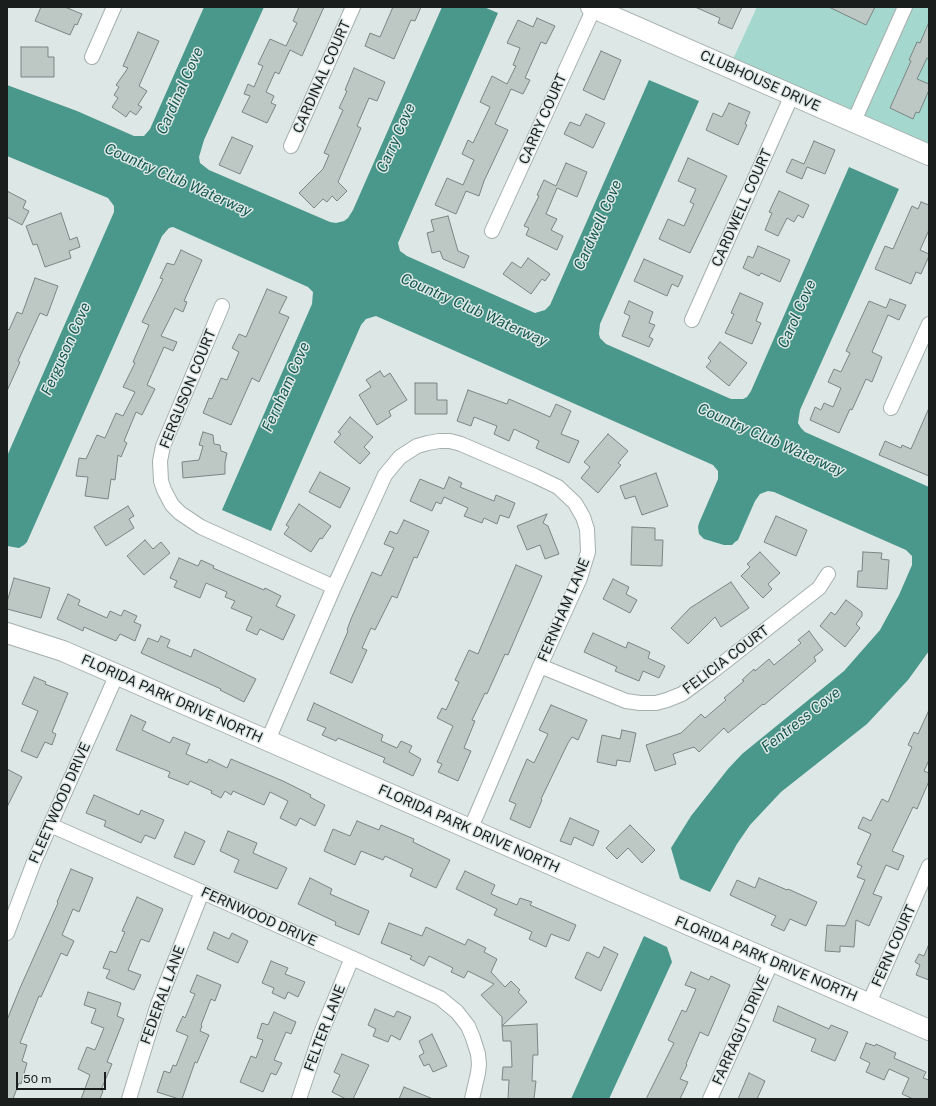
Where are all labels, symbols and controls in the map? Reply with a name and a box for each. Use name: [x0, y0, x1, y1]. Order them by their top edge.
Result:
street label: CARDINAL COURT: [290, 18, 354, 136]
water label: Cardinal Cove: [153, 45, 207, 137]
street label: CLUBHOUSE DRIVE: [697, 47, 823, 115]
street label: CARRY COURT: [516, 71, 570, 167]
water label: Carry Cove: [373, 101, 419, 175]
water label: Country Club Waterway: [102, 139, 254, 221]
street label: CARDWELL COURT: [708, 147, 776, 269]
water label: Cardwell Cove: [570, 177, 626, 273]
water label: Country Club Waterway: [398, 269, 550, 351]
water label: Carol Cove: [774, 277, 820, 351]
water label: Ferguson Cove: [37, 300, 95, 398]
street label: FERGUSON COURT: [156, 327, 220, 451]
water label: Fernham Cove: [258, 339, 314, 435]
water label: Country Club Waterway: [695, 399, 847, 481]
street label: FERNHAM LANE: [535, 556, 593, 664]
street label: FELICIA COURT: [680, 622, 772, 698]
street label: FLORIDA PARK DRIVE NORTH: [79, 651, 265, 747]
water label: Fentress Cove: [758, 684, 844, 756]
street label: FLEETWOOD DRIVE: [26, 740, 94, 866]
street label: FLORIDA PARK DRIVE NORTH: [376, 781, 562, 877]
street label: FERNWOOD DRIVE: [198, 884, 320, 950]
street label: FERN COURT: [868, 903, 920, 989]
street label: FLORIDA PARK DRIVE NORTH: [672, 913, 860, 1005]
street label: FEDERAL LANE: [137, 943, 189, 1047]
street label: FARRAGUT DRIVE: [709, 972, 773, 1088]
street label: FELTER LANE: [301, 982, 349, 1074]
scale bar: [18, 1064, 108, 1090]
text: 50 m: [23, 1072, 51, 1086]

